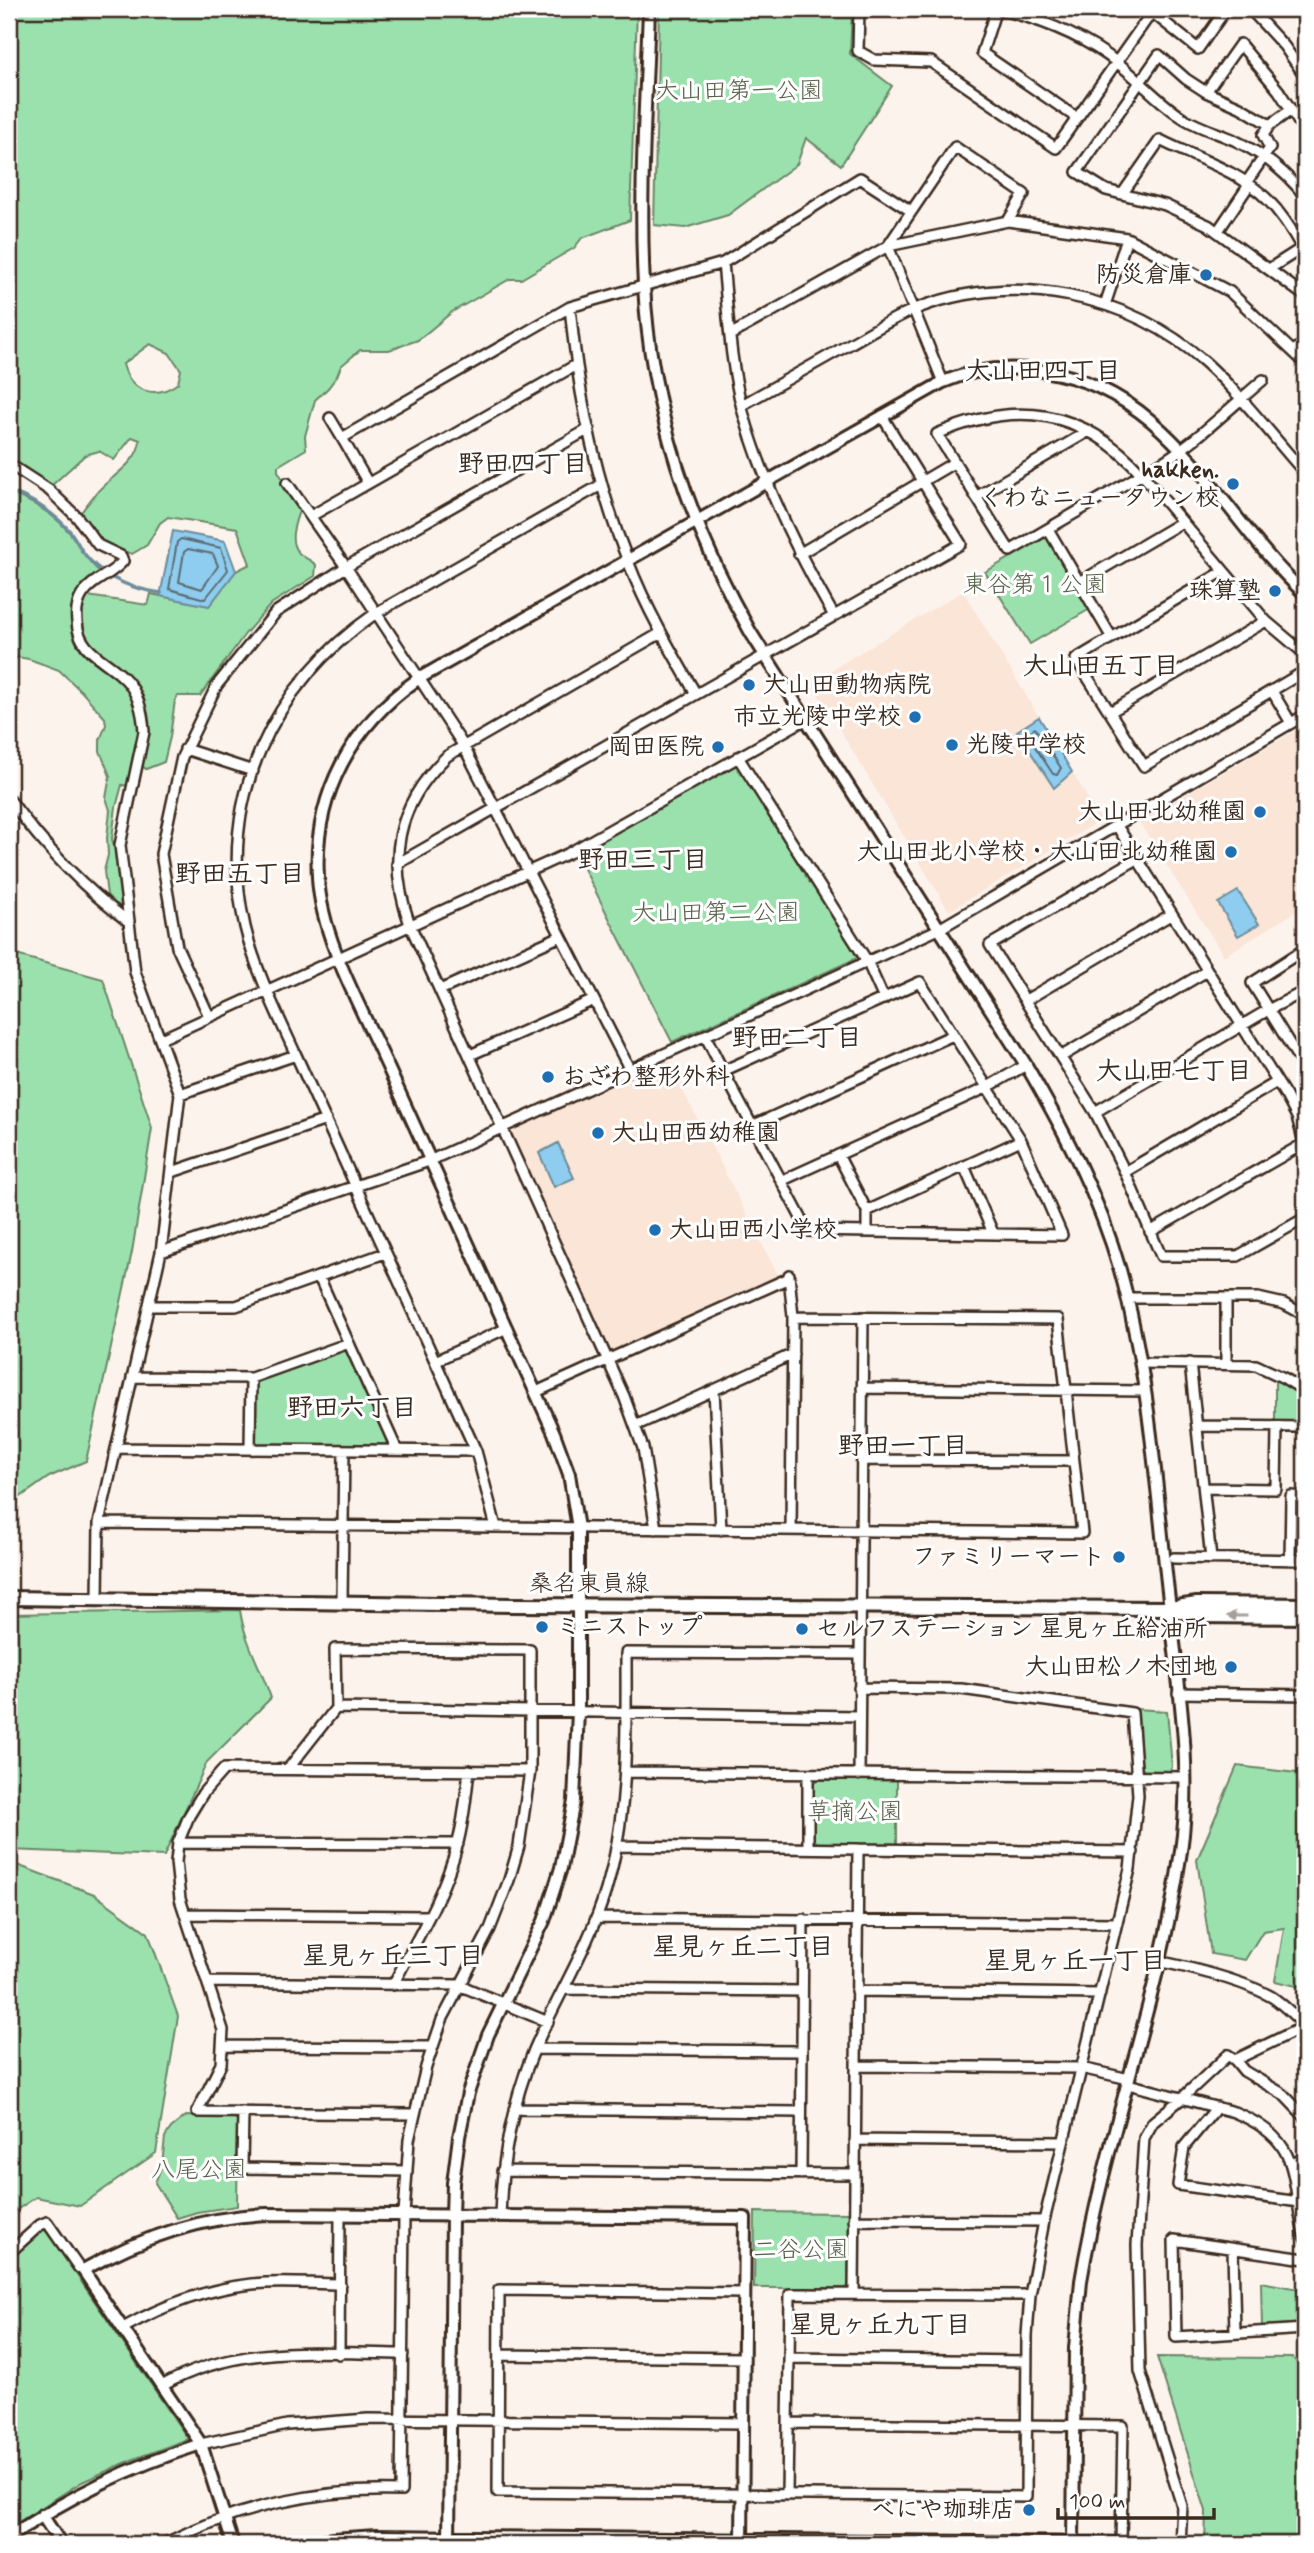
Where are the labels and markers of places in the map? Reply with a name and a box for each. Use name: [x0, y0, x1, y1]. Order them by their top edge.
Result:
place label: 防災倉庫: [1096, 260, 1192, 291]
marker: 防災倉庫: [1198, 267, 1214, 283]
place label: hakken. くわなニュータウン校: [979, 455, 1219, 514]
marker: hakken. くわなニュータウン校: [1225, 476, 1241, 492]
place label: 珠算塾: [1189, 576, 1261, 607]
marker: 珠算塾: [1267, 583, 1283, 599]
place label: 大山田動物病院: [763, 670, 931, 701]
marker: 大山田動物病院: [741, 677, 757, 693]
place label: 市立光陵中学校: [733, 702, 901, 733]
marker: 市立光陵中学校: [907, 709, 923, 725]
place label: 光陵中学校: [966, 730, 1086, 761]
place label: 岡田医院: [608, 732, 704, 763]
marker: 光陵中学校: [944, 737, 960, 753]
marker: 岡田医院: [710, 739, 726, 755]
place label: 大山田北幼稚園: [1078, 797, 1246, 828]
marker: 大山田北幼稚園: [1252, 804, 1268, 820]
place label: 大山田北小学校・大山田北幼稚園: [857, 837, 1217, 868]
marker: 大山田北小学校・大山田北幼稚園: [1223, 844, 1239, 860]
place label: おざわ整形外科: [562, 1062, 730, 1093]
marker: おざわ整形外科: [540, 1069, 556, 1085]
place label: 大山田西幼稚園: [612, 1118, 780, 1149]
marker: 大山田西幼稚園: [590, 1125, 606, 1141]
place label: 大山田西小学校: [669, 1215, 837, 1246]
marker: 大山田西小学校: [647, 1222, 663, 1238]
place label: ファミリーマート: [912, 1542, 1105, 1573]
marker: ファミリーマート: [1111, 1549, 1127, 1565]
place label: ミニストップ: [556, 1612, 702, 1643]
place label: セルフステーション 星見ヶ丘給油所: [816, 1614, 1207, 1645]
marker: ミニストップ: [534, 1619, 550, 1635]
marker: セルフステーション 星見ヶ丘給油所: [794, 1621, 810, 1637]
place label: 大山田松ノ木団地: [1025, 1652, 1217, 1683]
marker: 大山田松ノ木団地: [1223, 1659, 1239, 1675]
place label: べにや珈琲店: [871, 2495, 1015, 2526]
marker: べにや珈琲店: [1021, 2502, 1037, 2518]

